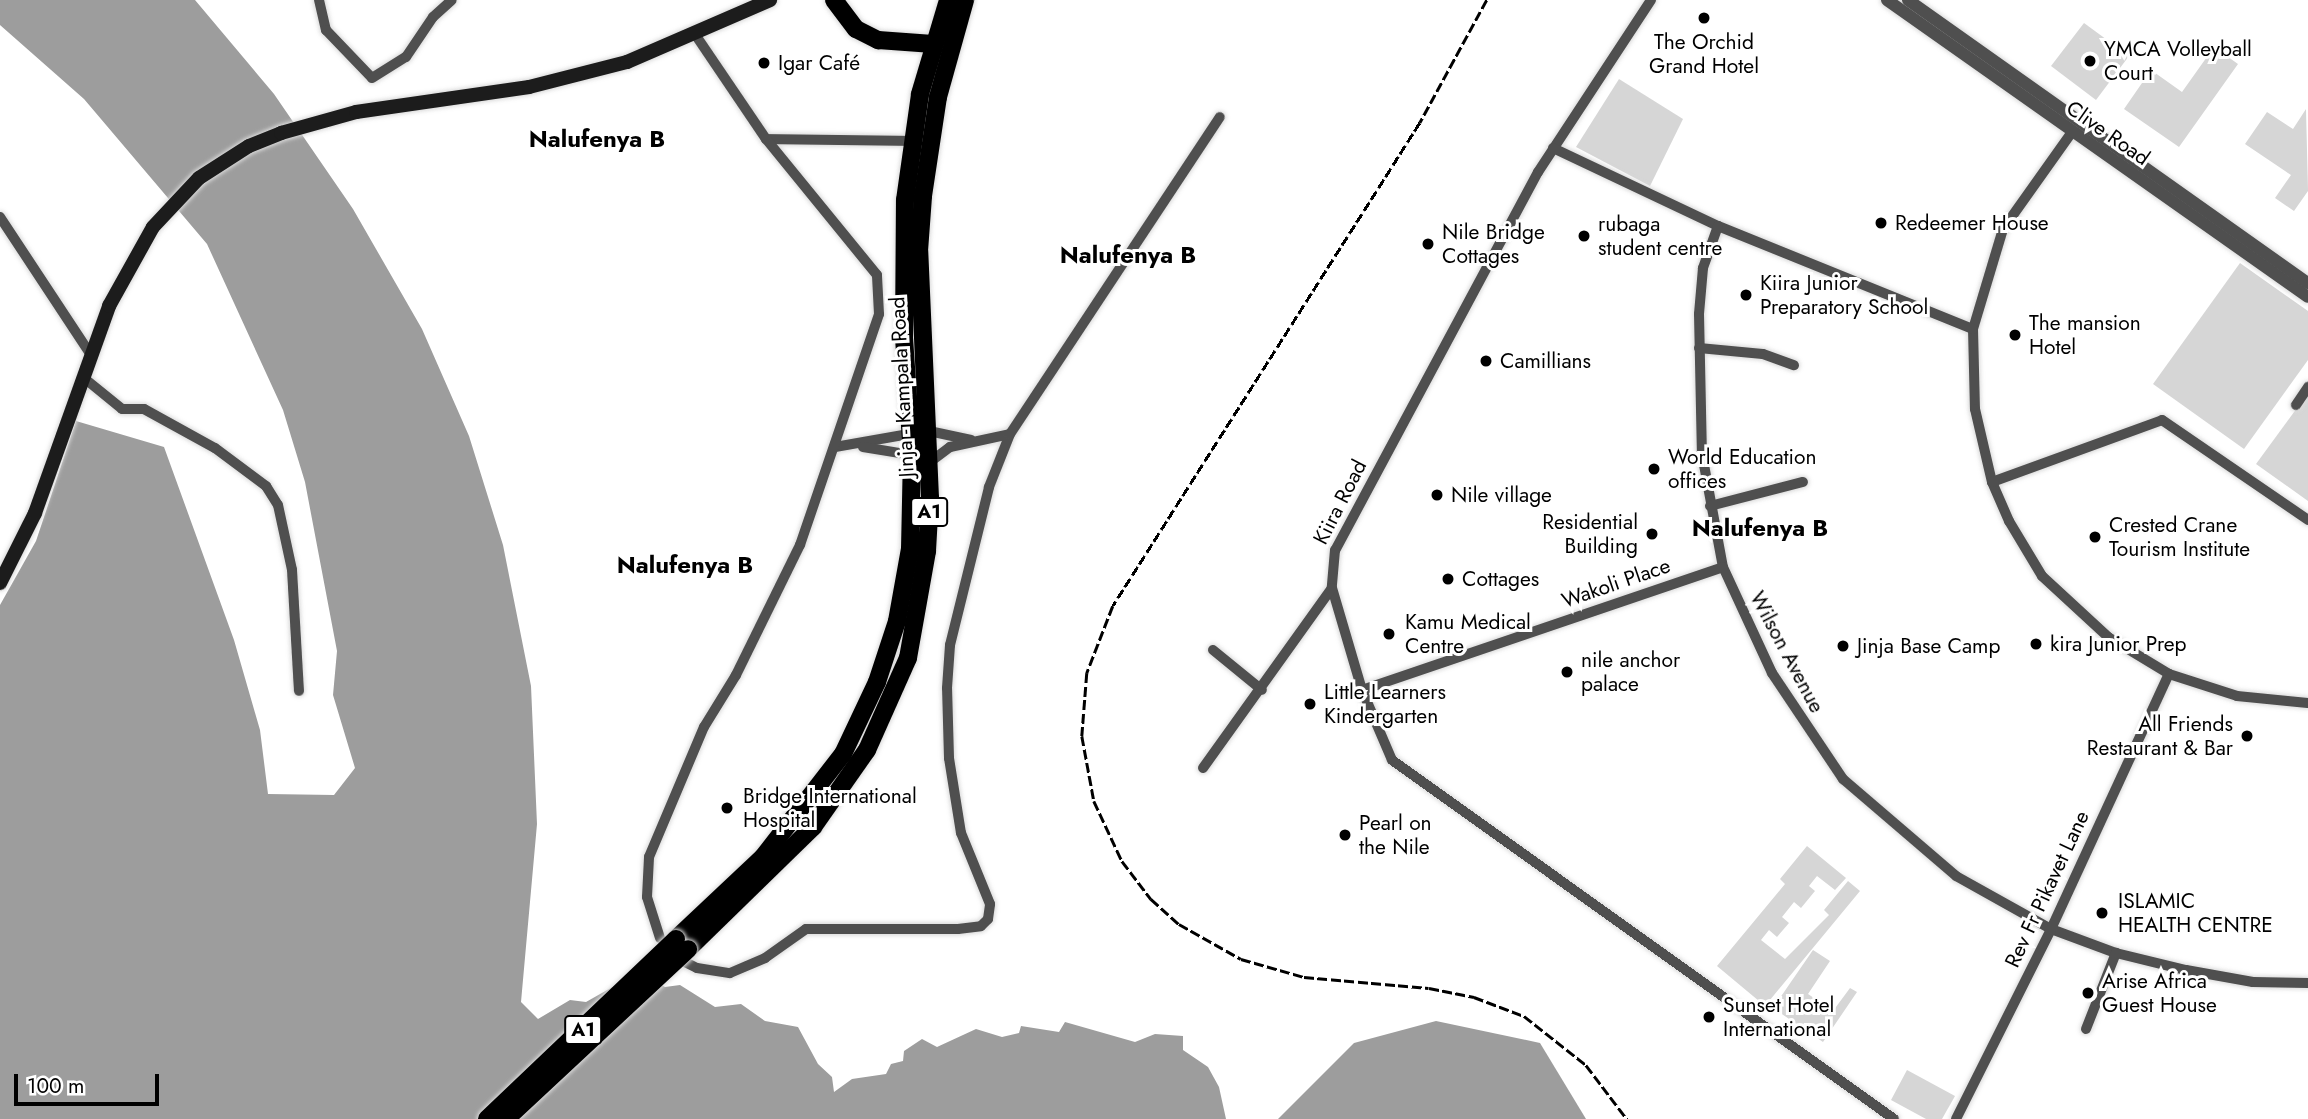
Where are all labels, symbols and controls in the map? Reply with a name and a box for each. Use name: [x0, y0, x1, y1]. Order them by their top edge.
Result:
marker: The Orchid Grand Hotel: [1696, 10, 1712, 26]
place label: The Orchid Grand Hotel: [1649, 29, 1759, 79]
place label: YMCA Volleyball Court: [2104, 36, 2252, 86]
place label: Igar Café: [778, 50, 860, 76]
marker: YMCA Volleyball Court: [2082, 53, 2098, 69]
marker: Igar Café: [756, 55, 772, 71]
street label: Clive Road: [2061, 95, 2155, 171]
district label: Nalufenya B: [529, 125, 665, 153]
place label: Redeemer House: [1895, 210, 2049, 236]
place label: rubaga student centre: [1598, 211, 1722, 261]
marker: Redeemer House: [1873, 215, 1889, 231]
place label: Nile Bridge Cottages: [1442, 219, 1545, 269]
marker: rubaga student centre: [1576, 228, 1592, 244]
marker: Nile Bridge Cottages: [1420, 236, 1436, 252]
district label: Nalufenya B: [1060, 241, 1196, 269]
place label: Kiira Junior Preparatory School: [1760, 270, 1928, 320]
marker: Kiira Junior Preparatory School: [1738, 287, 1754, 303]
street label: Jinja - Kampala Road: [885, 296, 919, 478]
place label: The mansion Hotel: [2029, 310, 2141, 360]
marker: The mansion Hotel: [2007, 327, 2023, 343]
place label: Camillians: [1500, 348, 1591, 374]
marker: Camillians: [1478, 353, 1494, 369]
place label: World Education offices: [1668, 444, 1817, 494]
street label: Kiira Road: [1308, 455, 1372, 549]
marker: World Education offices: [1646, 461, 1662, 477]
place label: Nile village: [1451, 482, 1552, 508]
marker: Nile village: [1429, 487, 1445, 503]
road number: A1: [910, 496, 948, 527]
place label: Residential Building: [1542, 509, 1638, 559]
place label: Crested Crane Tourism Institute: [2109, 512, 2250, 562]
district label: Nalufenya B: [1692, 514, 1828, 542]
marker: Residential Building: [1644, 526, 1660, 542]
marker: Crested Crane Tourism Institute: [2087, 529, 2103, 545]
district label: Nalufenya B: [617, 551, 753, 579]
street label: Wakoli Place: [1558, 553, 1674, 613]
place label: Cottages: [1462, 566, 1539, 592]
marker: Cottages: [1440, 571, 1456, 587]
street label: Wilson Avenue: [1744, 587, 1830, 717]
place label: Kamu Medical Centre: [1405, 609, 1531, 659]
marker: Kamu Medical Centre: [1379, 624, 1399, 644]
place label: kira Junior Prep: [2050, 631, 2187, 657]
place label: Jinja Base Camp: [1857, 633, 2000, 659]
marker: kira Junior Prep: [2028, 636, 2044, 652]
marker: Jinja Base Camp: [1835, 638, 1851, 654]
place label: nile anchor palace: [1581, 647, 1680, 697]
marker: nile anchor palace: [1559, 664, 1575, 680]
place label: Little Learners Kindergarten: [1324, 679, 1446, 729]
marker: Little Learners Kindergarten: [1302, 696, 1318, 712]
place label: All Friends Restaurant & Bar: [2087, 711, 2233, 761]
marker: All Friends Restaurant & Bar: [2239, 728, 2255, 744]
place label: Bridge International Hospital: [743, 783, 917, 833]
marker: Bridge International Hospital: [717, 798, 737, 818]
street label: Rev Fr Pikavet Lane: [2000, 807, 2094, 971]
place label: Pearl on the Nile: [1359, 810, 1432, 860]
marker: Pearl on the Nile: [1337, 827, 1353, 843]
place label: ISLAMIC HEALTH CENTRE: [2118, 888, 2273, 938]
marker: ISLAMIC HEALTH CENTRE: [2092, 903, 2112, 923]
place label: Arise Africa Guest House: [2102, 968, 2217, 1018]
marker: Arise Africa Guest House: [2080, 985, 2096, 1001]
place label: Sunset Hotel International: [1723, 992, 1834, 1042]
marker: Sunset Hotel International: [1701, 1009, 1717, 1025]
road number: A1: [564, 1014, 602, 1046]
scale bar: [18, 1060, 163, 1104]
text: 100 m: [27, 1071, 84, 1101]

